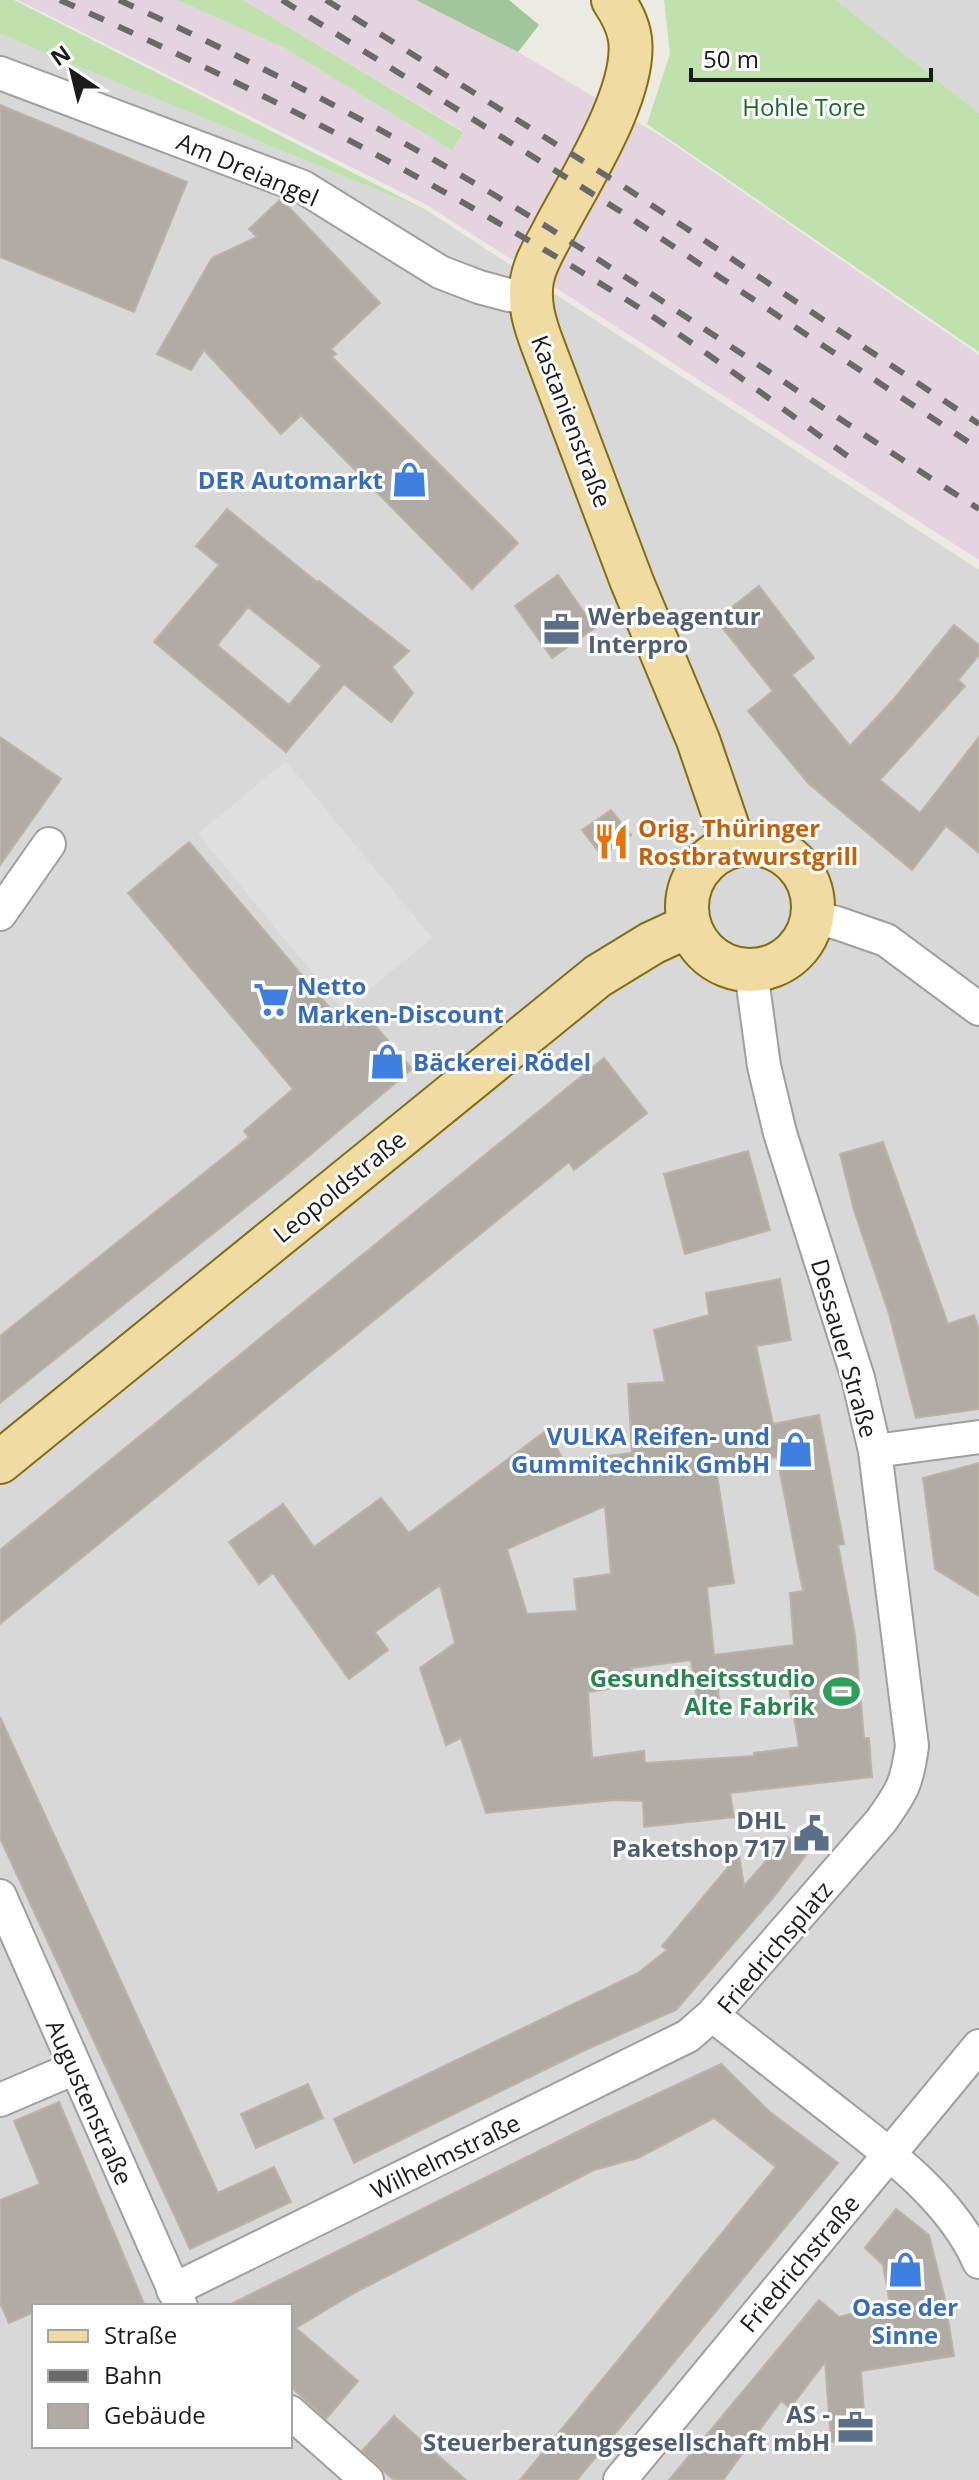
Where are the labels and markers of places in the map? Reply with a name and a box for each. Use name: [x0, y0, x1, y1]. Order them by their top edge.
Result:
shop icon: DER Automarkt: [390, 460, 428, 498]
place label: DER Automarkt: [198, 463, 383, 496]
place label: Werbeagentur Interpro: [588, 599, 761, 660]
office icon: Werbeagentur Interpro: [543, 610, 581, 648]
place label: Orig. Thüringer Rostbratwurstgrill: [638, 811, 858, 872]
restaurant icon: Orig. Thüringer Rostbratwurstgrill: [593, 822, 631, 860]
place label: Netto Marken-Discount: [297, 969, 504, 1030]
supermarket icon: Netto Marken-Discount: [252, 980, 290, 1018]
shop icon: Bäckerei Rödel: [368, 1042, 406, 1080]
place label: Bäckerei Rödel: [413, 1045, 591, 1078]
place label: VULKA Reifen- und Gummitechnik GmbH: [511, 1419, 770, 1480]
shop icon: VULKA Reifen- und Gummitechnik GmbH: [777, 1430, 815, 1468]
place label: Gesundheitsstudio Alte Fabrik: [590, 1661, 815, 1722]
sports icon: Gesundheitsstudio Alte Fabrik: [822, 1672, 860, 1710]
place label: DHL Paketshop 717: [612, 1803, 786, 1864]
public building icon: DHL Paketshop 717: [793, 1814, 831, 1852]
shop icon: Oase der Sinne: [886, 2250, 924, 2288]
place label: Oase der Sinne: [852, 2290, 958, 2351]
place label: AS - Steuerberatungsgesellschaft mbH: [423, 2397, 830, 2458]
office icon: AS - Steuerberatungsgesellschaft mbH: [837, 2408, 875, 2446]

